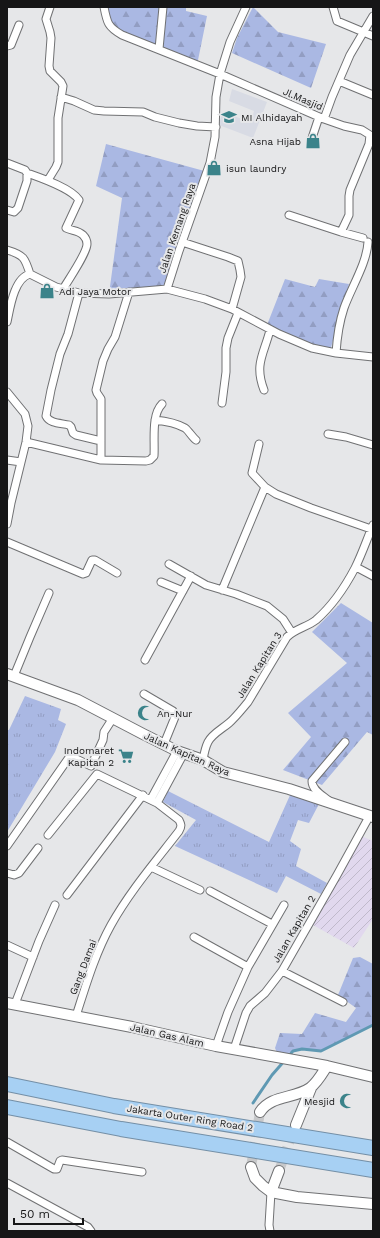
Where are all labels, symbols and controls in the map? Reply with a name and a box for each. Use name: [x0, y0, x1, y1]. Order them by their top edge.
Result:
street label: Jl.Masjid: [281, 86, 325, 112]
school or university icon: MI Alhidayah: [220, 108, 238, 126]
place label: MI Alhidayah: [241, 112, 303, 123]
shop icon: Asna Hijab: [304, 132, 322, 150]
place label: Asna Hijab: [250, 136, 301, 147]
shop icon: isun laundry: [205, 159, 223, 177]
place label: isun laundry: [226, 163, 287, 174]
street label: Jalan Kemang Raya: [156, 181, 198, 274]
shop icon: Adi Jaya Motor: [38, 282, 56, 300]
place label: Adi Jaya Motor: [59, 286, 131, 297]
street label: Jalan Kapitan 3: [234, 630, 284, 700]
mosque icon: An-Nur: [136, 704, 154, 722]
place label: An-Nur: [157, 708, 192, 719]
street label: Jalan Kapitan Raya: [142, 730, 232, 778]
place label: Indomaret Kapitan 2: [64, 745, 115, 768]
supermarket icon: Indomaret Kapitan 2: [117, 747, 135, 765]
street label: Jalan Kapitan 2: [270, 893, 318, 965]
street label: Gang Damai: [67, 938, 99, 996]
street label: Jalan Gas Alam: [129, 1021, 205, 1049]
mosque icon: Mesjid: [338, 1092, 356, 1110]
place label: Mesjid: [304, 1096, 335, 1107]
street label: Jakarta Outer Ring Road 2: [126, 1103, 254, 1133]
scale bar: [14, 1200, 83, 1226]
text: 50 m: [20, 1207, 50, 1221]

